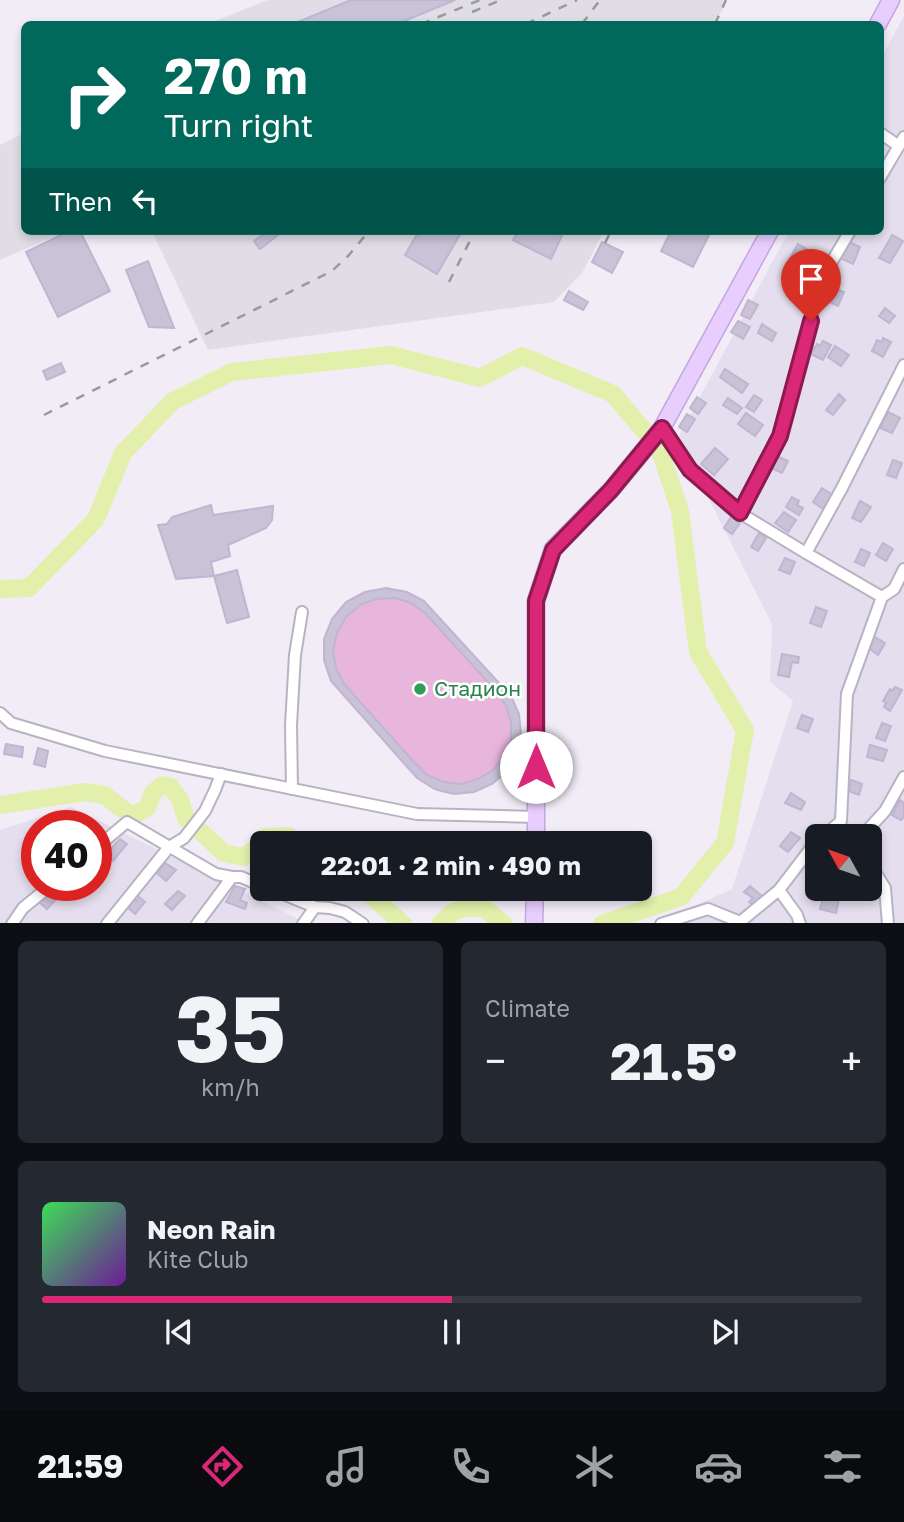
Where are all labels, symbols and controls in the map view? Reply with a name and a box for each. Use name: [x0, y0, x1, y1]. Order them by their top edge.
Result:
text: 270 m: [164, 46, 308, 105]
icon: right: [49, 49, 140, 140]
text: Turn right: [164, 106, 313, 144]
icon: left: [126, 182, 164, 220]
text: Then: [49, 186, 112, 217]
pin: [781, 249, 841, 321]
icon: arrive: [792, 260, 830, 298]
place label: Стадион: [434, 675, 521, 701]
marker: Стадион: [412, 681, 428, 697]
position arrow: [499, 730, 573, 804]
speed limit sign: 40: [21, 810, 112, 901]
north arrow: [805, 824, 882, 901]
map controls: [805, 824, 882, 901]
text: 22:01 · 2 min · 490 m: [321, 850, 581, 881]
text: 35: [175, 973, 286, 1082]
text: Climate: [485, 994, 570, 1022]
text: 21.5°: [610, 1029, 737, 1091]
text: −: [485, 1038, 506, 1083]
text: +: [841, 1038, 862, 1083]
text: km/h: [201, 1073, 260, 1101]
text: Neon Rain: [147, 1214, 276, 1245]
text: Kite Club: [147, 1245, 248, 1273]
icon: previous: [160, 1313, 198, 1351]
icon: pause: [433, 1313, 471, 1351]
icon: next: [706, 1313, 744, 1351]
icon: directions: [198, 1442, 247, 1491]
icon: music: [322, 1442, 371, 1491]
icon: phone: [446, 1442, 495, 1491]
icon: climate: [570, 1442, 619, 1491]
icon: car: [694, 1442, 743, 1491]
icon: filters: [818, 1442, 867, 1491]
text: 21:59: [37, 1447, 124, 1485]

